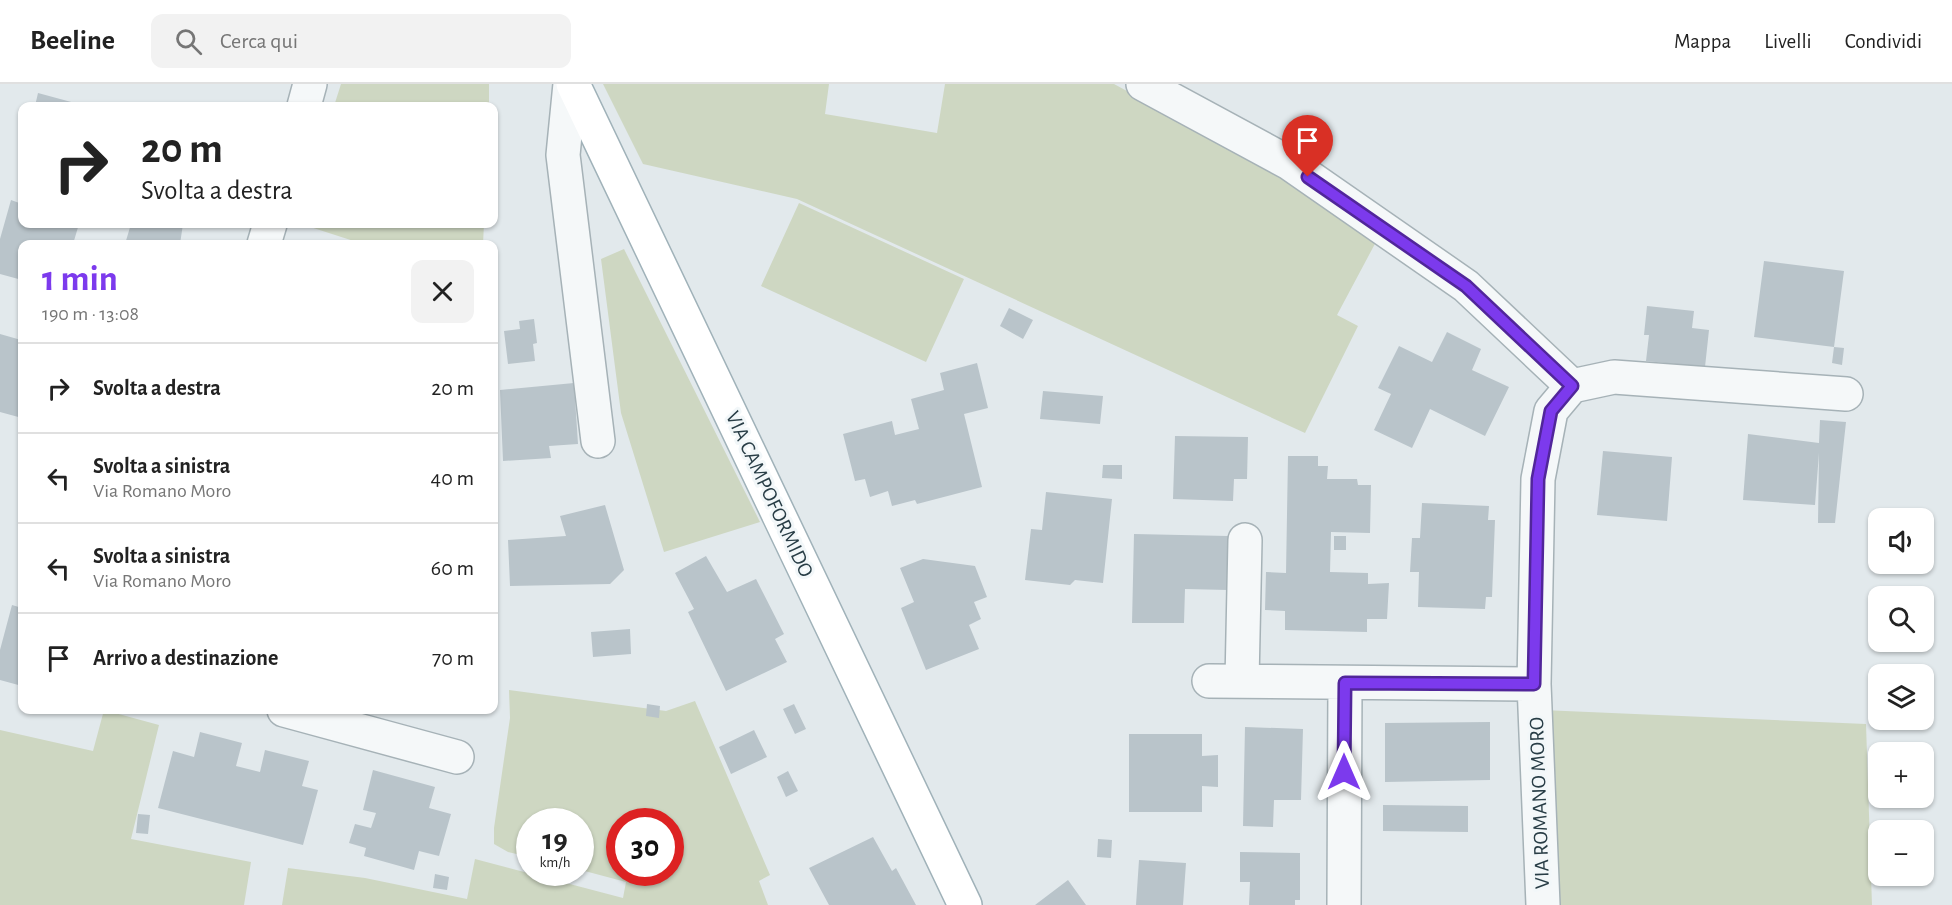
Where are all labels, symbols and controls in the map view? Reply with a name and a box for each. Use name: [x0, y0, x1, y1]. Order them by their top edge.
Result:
search box: [151, 14, 571, 68]
icon: search: [172, 25, 205, 58]
text: Beeline: [30, 27, 115, 55]
text: Cerca qui: [220, 30, 298, 52]
text: Mappa: [1674, 31, 1731, 52]
text: Livelli: [1764, 31, 1812, 52]
text: Condividi: [1845, 31, 1922, 52]
pin: [1282, 115, 1333, 177]
icon: arrive: [1291, 124, 1324, 157]
icon: right: [42, 126, 120, 204]
text: 20 m: [141, 128, 223, 170]
text: Svolta a destra: [141, 177, 293, 204]
button: close: [411, 260, 474, 323]
text: 1 min: [42, 261, 118, 297]
text: 190 m · 13:08: [42, 304, 139, 324]
icon: right: [42, 372, 75, 405]
text: Svolta a destra: [93, 377, 221, 399]
text: 20 m: [431, 377, 474, 399]
street label: VIA CAMPOFORMIDO: [722, 408, 817, 580]
text: Svolta a sinistra: [93, 455, 230, 477]
icon: left: [42, 462, 75, 495]
text: 40 m: [431, 467, 474, 489]
text: Via Romano Moro: [93, 481, 231, 501]
map controls: [1868, 508, 1934, 886]
button: sound: [1868, 508, 1934, 574]
text: Svolta a sinistra: [93, 545, 230, 567]
icon: left: [42, 552, 75, 585]
text: 60 m: [431, 557, 474, 579]
text: Via Romano Moro: [93, 571, 231, 591]
button: search: [1868, 586, 1934, 652]
icon: arrive: [42, 642, 75, 675]
text: Arrivo a destinazione: [93, 647, 278, 669]
text: 70 m: [432, 647, 474, 669]
button: layers: [1868, 664, 1934, 730]
street label: VIA ROMANO MORO: [1526, 717, 1553, 889]
position arrow: [1312, 740, 1376, 804]
button: +: [1868, 742, 1934, 808]
speed limit sign: 30: [606, 808, 684, 886]
button: −: [1868, 820, 1934, 886]
text: 19: [542, 825, 568, 855]
text: km/h: [540, 855, 570, 870]

